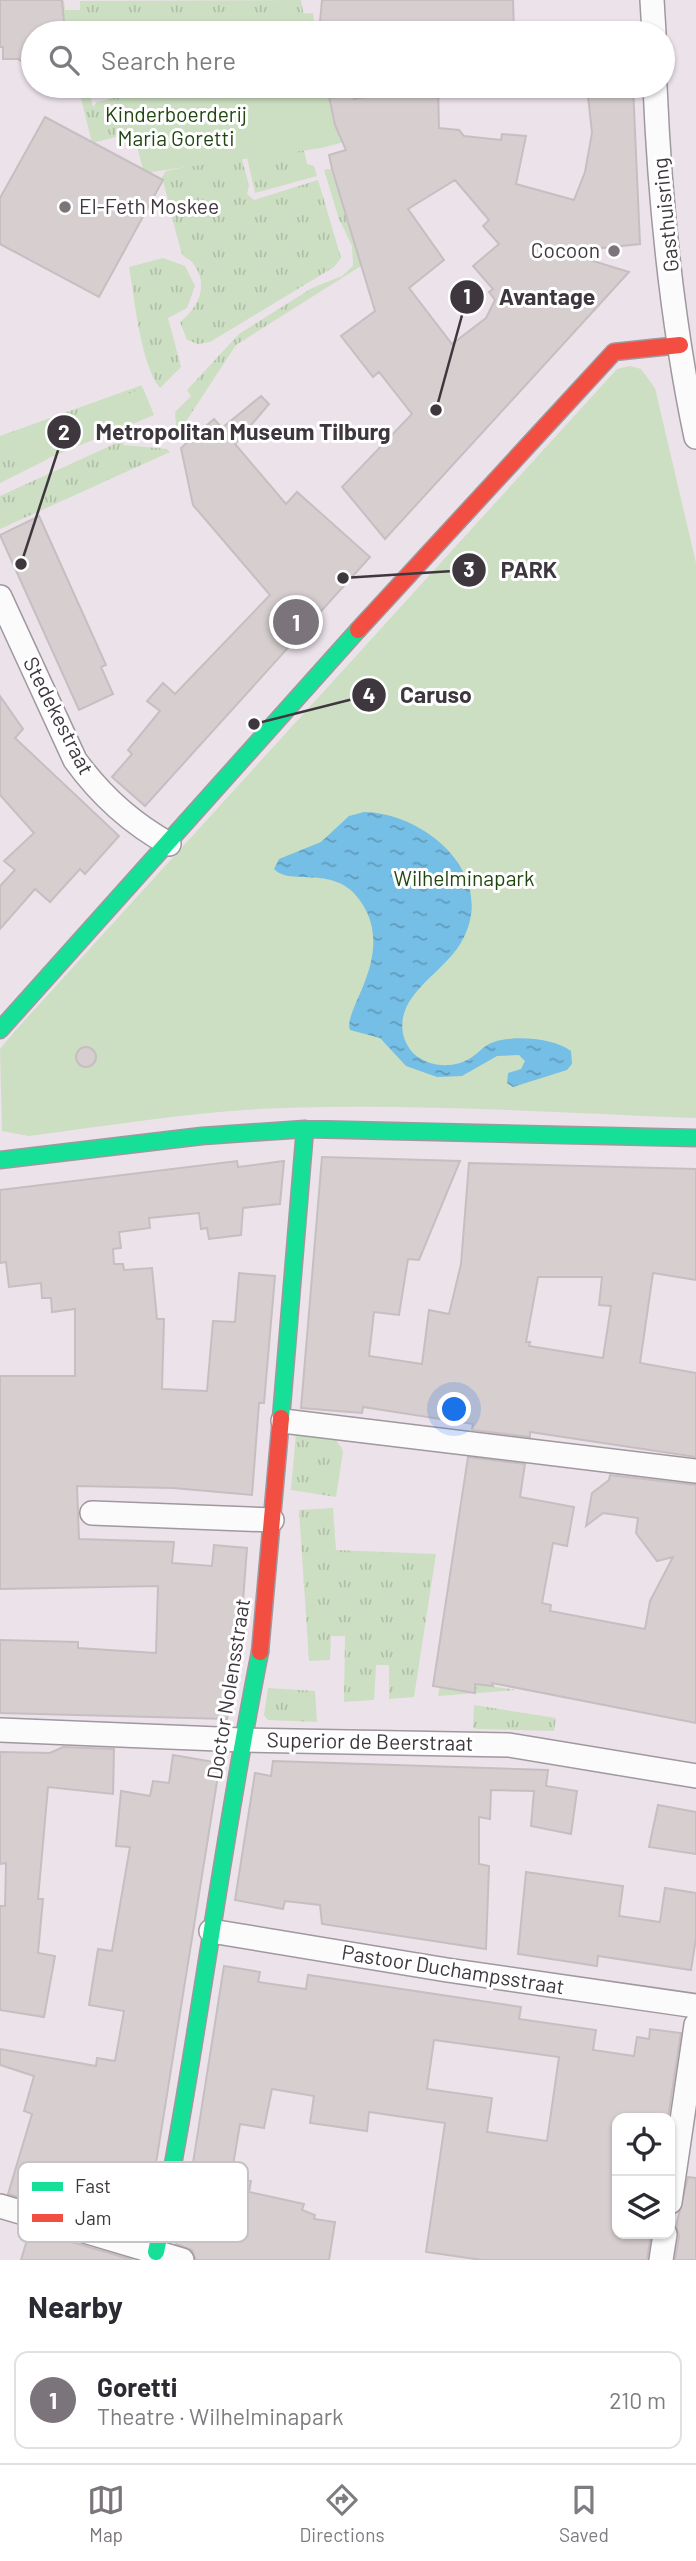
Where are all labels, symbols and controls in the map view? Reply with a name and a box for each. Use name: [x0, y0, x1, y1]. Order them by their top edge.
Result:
search box: [21, 21, 675, 98]
icon: search: [45, 41, 83, 79]
text: Search here: [101, 44, 236, 75]
park label: Kinderboerderij Maria Goretti: [105, 101, 247, 150]
street label: Gasthuisring: [646, 157, 683, 274]
place label: El-Feth Moskee: [79, 193, 219, 218]
marker: El-Feth Moskee: [57, 199, 73, 215]
place label: Cocoon: [531, 237, 600, 262]
marker: Cocoon: [606, 243, 622, 259]
callout: Avantage: [450, 275, 609, 319]
text: Avantage: [499, 282, 595, 310]
text: 1: [463, 283, 471, 308]
callout: Metropolitan Museum Tilburg: [47, 410, 405, 454]
text: Metropolitan Museum Tilburg: [95, 417, 391, 445]
text: 2: [58, 419, 70, 444]
callout: PARK: [452, 548, 571, 592]
text: PARK: [501, 555, 557, 583]
text: 3: [463, 556, 475, 581]
pin: 1: [273, 596, 319, 648]
street label: Stedekestraat: [19, 652, 100, 778]
callout: Caruso: [351, 673, 486, 717]
text: Caruso: [400, 680, 472, 708]
text: 4: [363, 682, 375, 707]
park label: Wilhelminapark: [393, 865, 535, 890]
your location: [437, 1392, 471, 1426]
street label: Doctor Nolensstraat: [201, 1596, 254, 1781]
street label: Superior de Beerstraat: [266, 1726, 474, 1755]
street label: Pastoor Duchampsstraat: [340, 1939, 566, 1998]
map controls: [612, 2113, 675, 2239]
button: locate: [612, 2113, 675, 2176]
legend: [18, 2162, 248, 2242]
text: Fast: [75, 2174, 111, 2197]
button: layers: [612, 2176, 675, 2239]
text: Jam: [75, 2206, 111, 2229]
text: Nearby: [28, 2288, 123, 2324]
text: Goretti: [97, 2371, 177, 2402]
text: 1: [49, 2386, 57, 2414]
text: 210 m: [609, 2386, 666, 2414]
text: Theatre · Wilhelminapark: [97, 2402, 344, 2430]
tab: Map: [87, 2481, 125, 2546]
tab: Directions: [300, 2481, 385, 2546]
tab: Saved: [559, 2481, 609, 2546]

